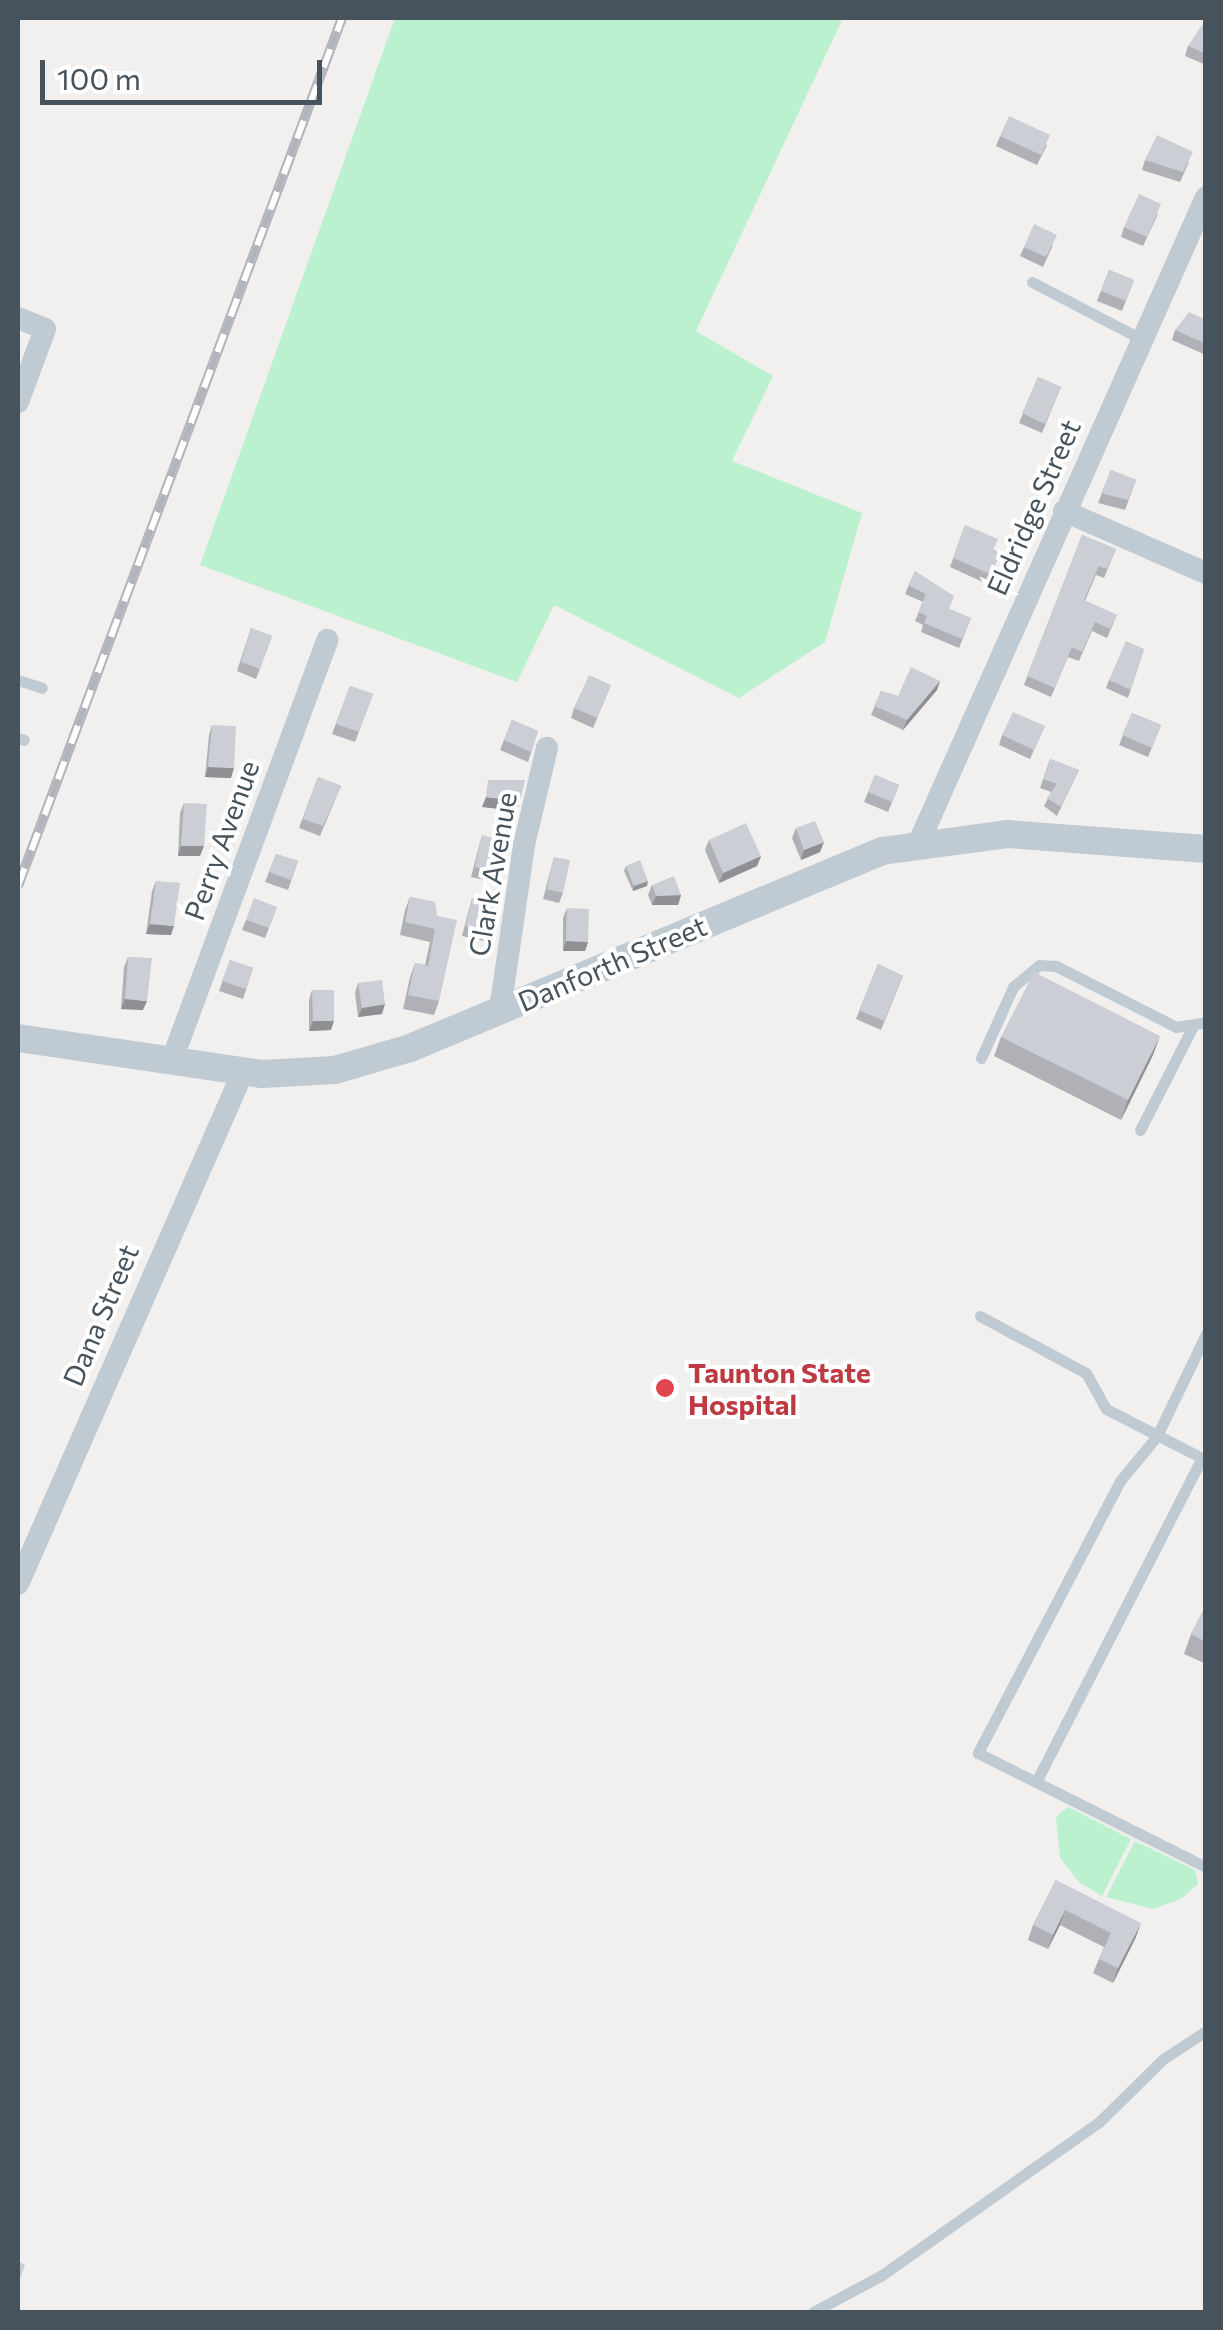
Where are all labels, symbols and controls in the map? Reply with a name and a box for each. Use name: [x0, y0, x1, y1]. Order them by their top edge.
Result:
scale bar: [45, 40, 328, 102]
text: 100 m: [57, 59, 141, 96]
street label: Eldridge Street: [979, 414, 1087, 600]
street label: Perry Avenue: [177, 756, 265, 924]
street label: Clark Avenue: [461, 789, 523, 959]
street label: Danforth Street: [513, 908, 711, 1018]
street label: Dana Street: [55, 1239, 145, 1391]
place label: Taunton State Hospital: [688, 1355, 871, 1421]
marker: Taunton State Hospital: [652, 1375, 678, 1401]

